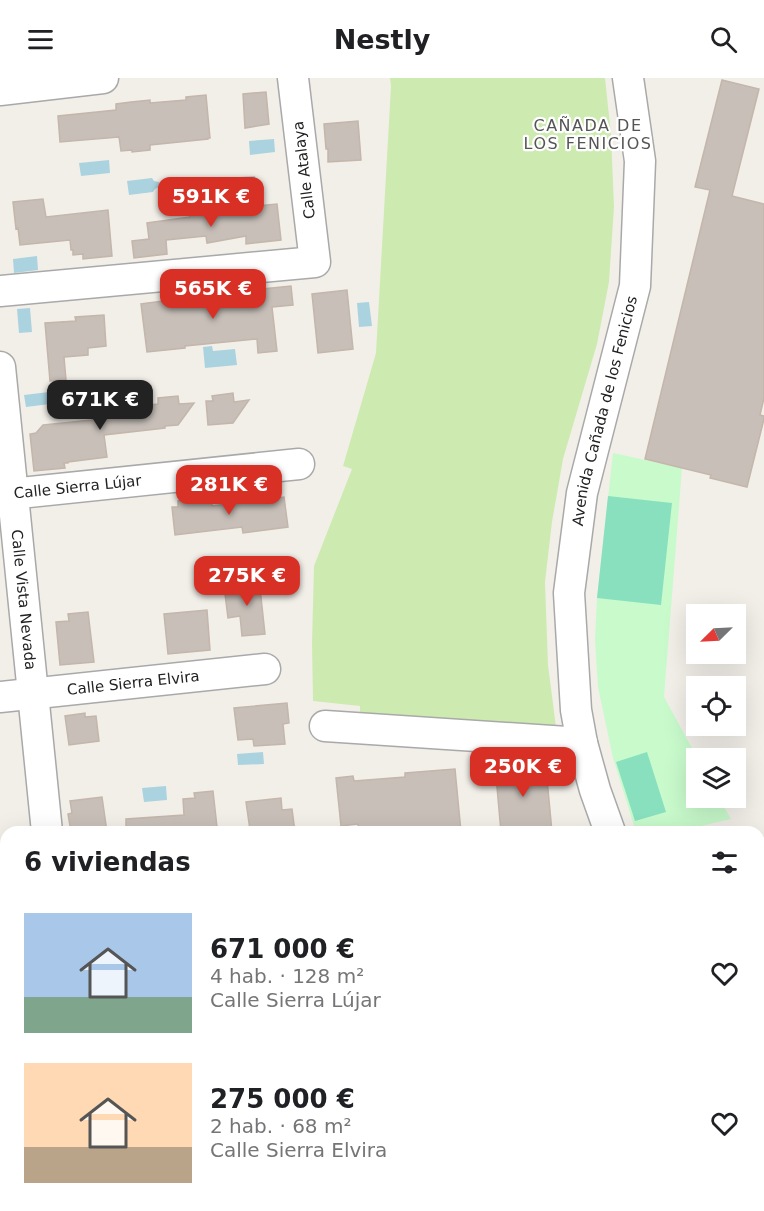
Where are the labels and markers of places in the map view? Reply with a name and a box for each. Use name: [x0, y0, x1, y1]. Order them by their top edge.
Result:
pin: 591K €: [162, 177, 260, 228]
pin: 565K €: [164, 269, 262, 320]
pin: 671K €: [51, 380, 149, 431]
pin: 281K €: [180, 465, 278, 516]
pin: 275K €: [198, 556, 296, 607]
pin: 250K €: [474, 747, 572, 798]

